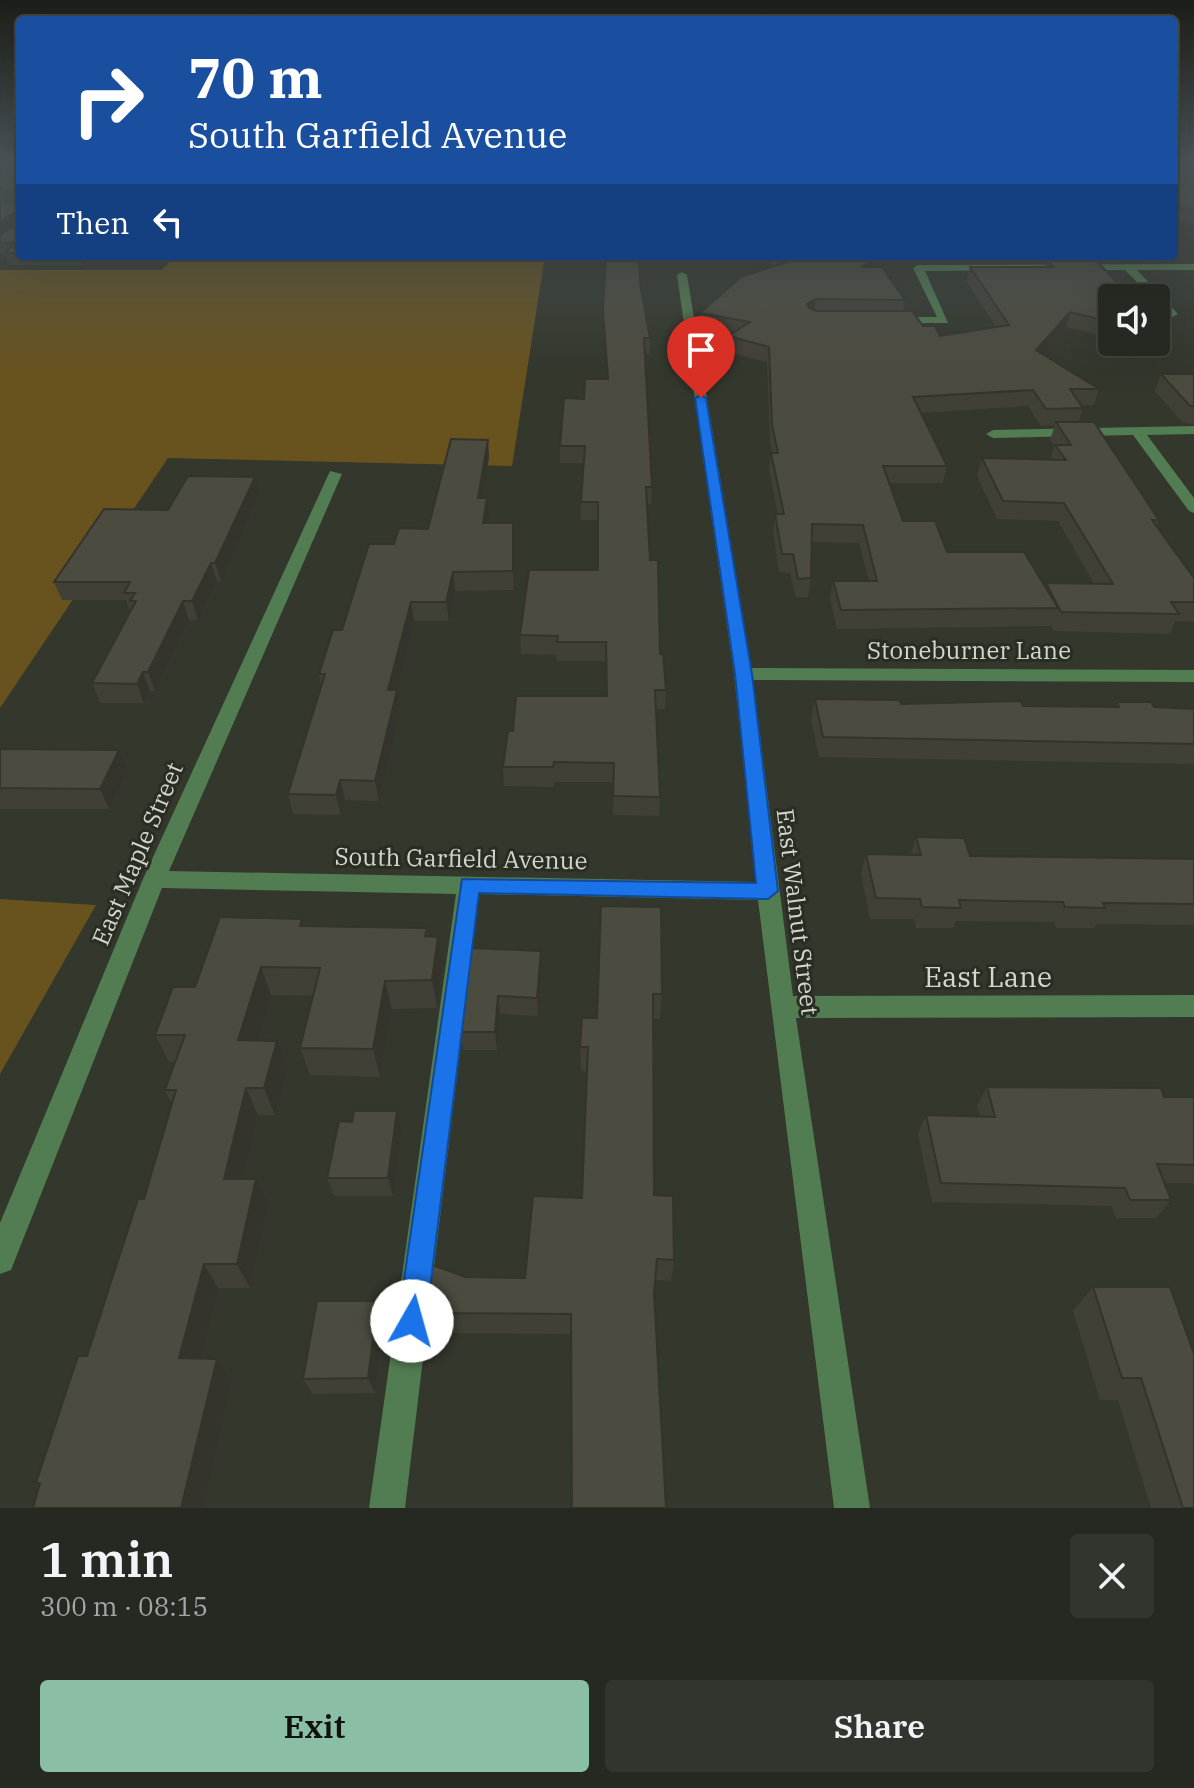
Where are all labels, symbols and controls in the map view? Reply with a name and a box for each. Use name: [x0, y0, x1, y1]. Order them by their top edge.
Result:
text: 70 m: [188, 41, 323, 113]
icon: right: [56, 48, 160, 152]
text: South Garfield Avenue: [188, 111, 567, 158]
icon: left: [146, 200, 190, 244]
text: Then: [56, 203, 130, 242]
map controls: [1098, 284, 1170, 356]
button: sound: [1098, 284, 1170, 356]
pin: [667, 316, 735, 398]
icon: arrive: [679, 328, 723, 372]
street label: Stoneburner Lane: [867, 634, 1071, 666]
street label: East Maple Street: [84, 757, 190, 950]
street label: East Walnut Street: [769, 807, 827, 1017]
street label: South Garfield Avenue: [334, 840, 588, 876]
street label: East Lane: [924, 958, 1052, 995]
position arrow: [370, 1279, 454, 1363]
text: 1 min: [40, 1528, 173, 1590]
button: close: [1070, 1534, 1154, 1618]
text: 300 m · 08:15: [40, 1589, 208, 1623]
button: Exit: [40, 1680, 589, 1772]
button: Share: [605, 1680, 1154, 1772]

